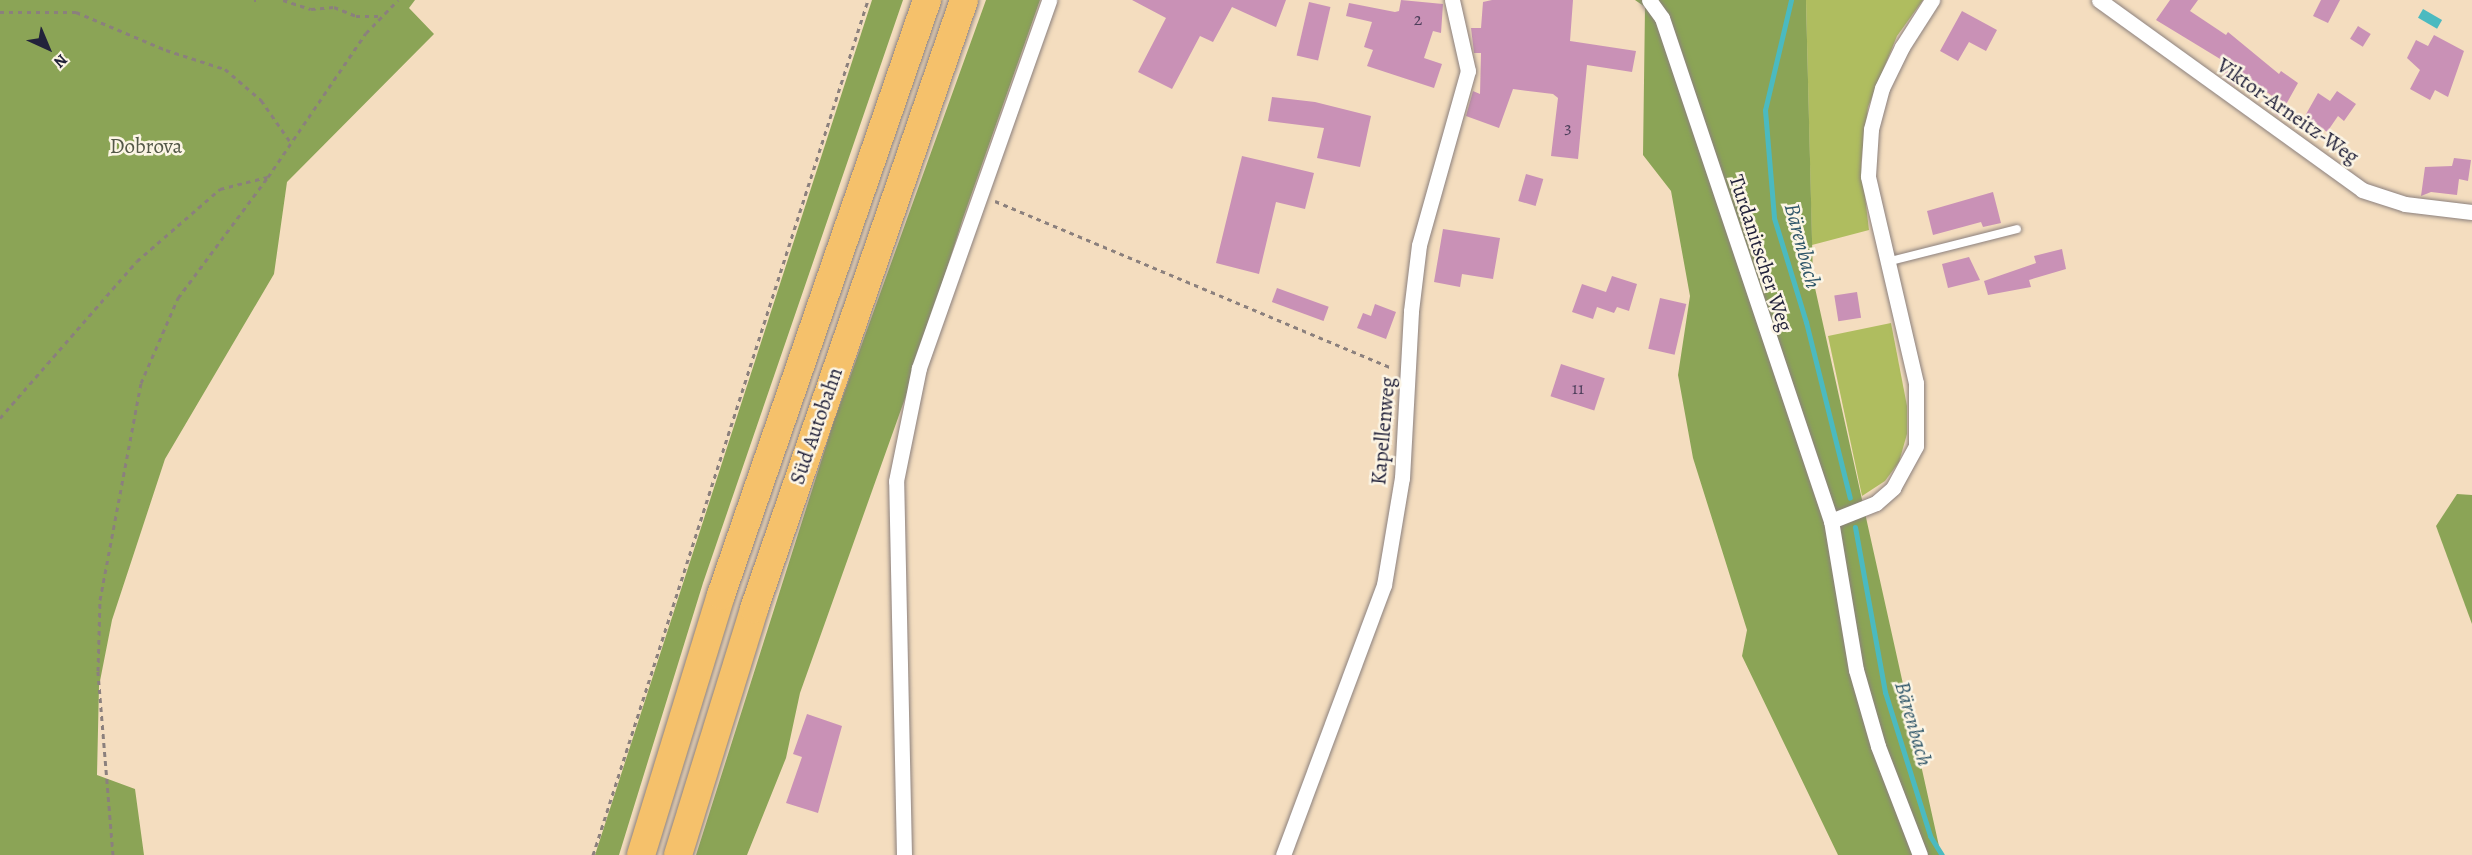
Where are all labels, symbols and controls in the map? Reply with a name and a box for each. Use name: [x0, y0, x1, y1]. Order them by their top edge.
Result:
house number: 2: [1414, 8, 1422, 30]
north arrow: [18, 18, 78, 78]
text: N: [49, 49, 72, 73]
street label: Viktor-Arneitz-Weg: [2212, 53, 2364, 169]
house number: 3: [1564, 116, 1572, 138]
park label: Dobrova: [110, 133, 182, 159]
street label: Turdanitscher Weg: [1724, 171, 1798, 335]
water label: Bärenbach: [1778, 200, 1826, 292]
street label: Süd Autobahn: [784, 364, 848, 488]
street label: Kapellenweg: [1366, 376, 1400, 486]
house number: 11: [1572, 377, 1584, 399]
water label: Bärenbach: [1888, 678, 1938, 770]

